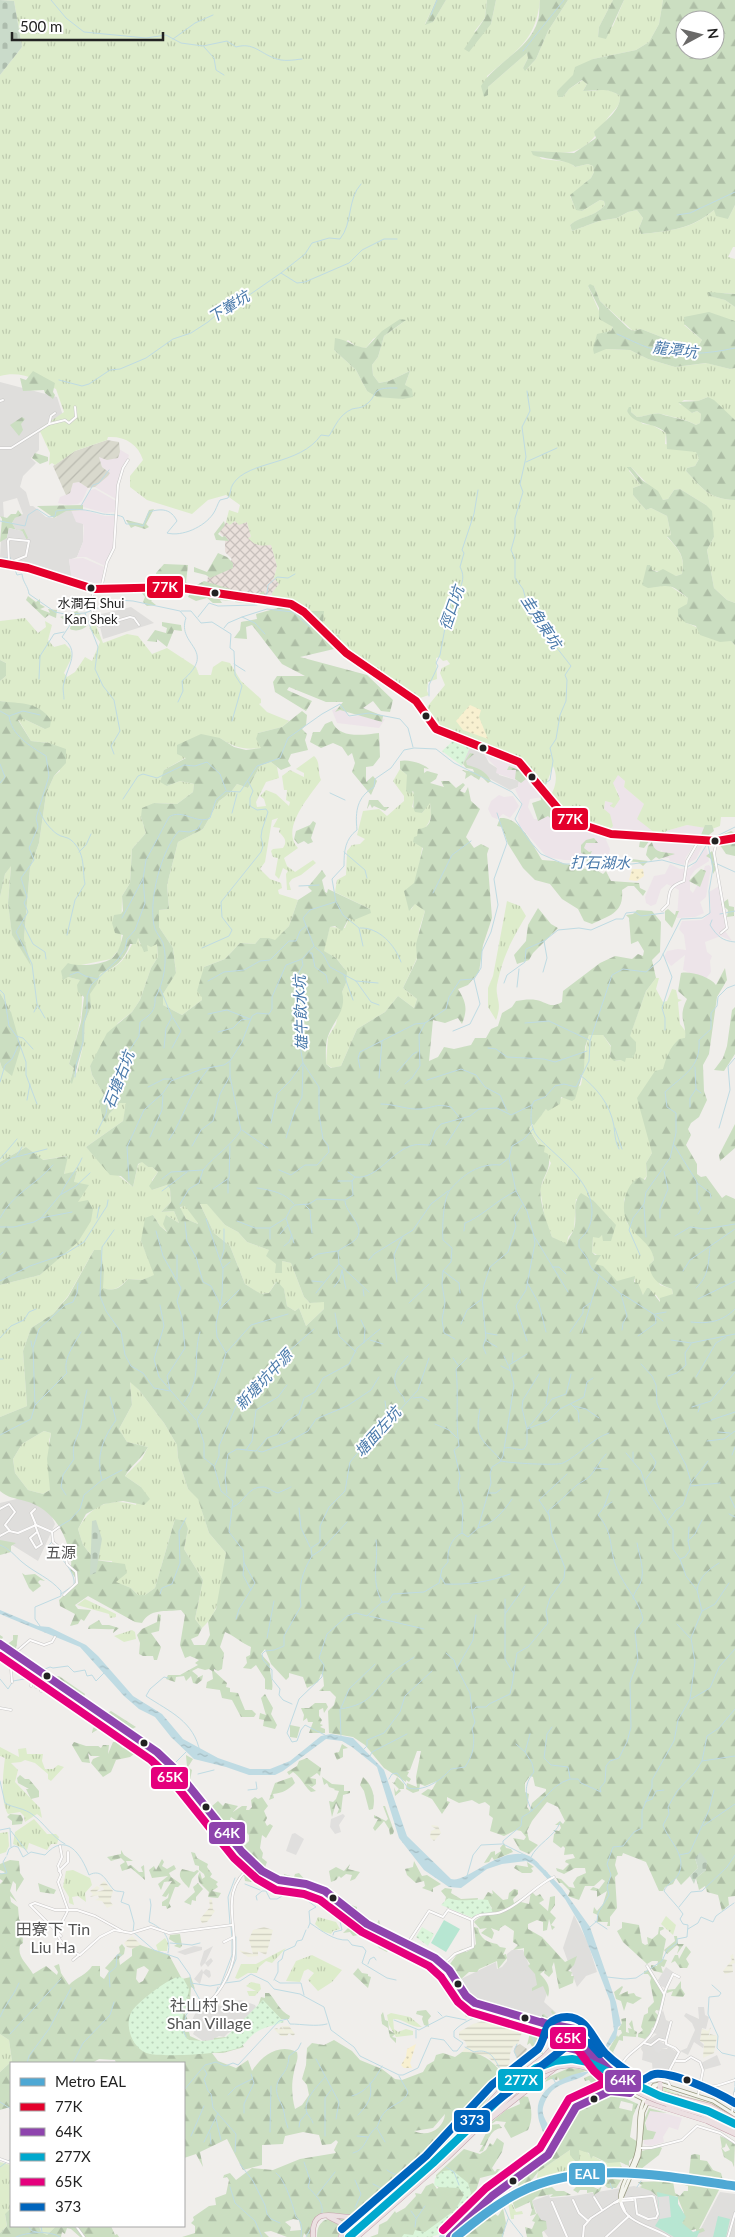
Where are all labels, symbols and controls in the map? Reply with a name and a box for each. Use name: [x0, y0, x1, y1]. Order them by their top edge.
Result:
scale bar: [12, 10, 164, 42]
north arrow: [675, 10, 725, 60]
text: 500 m: [20, 17, 62, 35]
text: N: [704, 27, 722, 40]
water label: 下輋坑: [205, 286, 254, 326]
water label: 龍潭坑: [652, 337, 701, 361]
line badge: 77K: [146, 575, 184, 599]
text: 77K: [152, 578, 178, 595]
water label: 徑口坑: [435, 582, 468, 632]
marker: 水澗石 Shui Kan Shek: [86, 583, 96, 593]
unlabelled marker: [210, 588, 220, 598]
water label: 圭角東坑: [518, 591, 567, 653]
place label: 水澗石 Shui Kan Shek: [58, 595, 124, 627]
unlabelled marker: [421, 711, 431, 721]
unlabelled marker: [478, 743, 488, 753]
unlabelled marker: [527, 772, 537, 782]
line badge: 77K: [551, 807, 589, 831]
text: 77K: [557, 810, 583, 827]
unlabelled marker: [710, 836, 720, 846]
water label: 打石湖水: [570, 852, 631, 872]
water label: 雄牛飲水坑: [290, 973, 310, 1051]
water label: 石塘右坑: [99, 1047, 138, 1111]
water label: 新塘坑中源: [231, 1344, 297, 1413]
water label: 塘面左坑: [350, 1402, 405, 1460]
district label: 五源: [46, 1543, 76, 1561]
unlabelled marker: [42, 1671, 52, 1681]
unlabelled marker: [139, 1738, 149, 1748]
line badge: 65K: [150, 1766, 189, 1790]
text: 65K: [157, 1768, 183, 1785]
unlabelled marker: [201, 1802, 211, 1812]
line badge: 64K: [208, 1821, 246, 1845]
text: 64K: [214, 1824, 240, 1841]
unlabelled marker: [328, 1893, 338, 1903]
district label: 田寮下 Tin Liu Ha: [16, 1919, 90, 1956]
unlabelled marker: [453, 1979, 463, 1989]
district label: 社山村 She Shan Village: [167, 1995, 251, 2032]
unlabelled marker: [520, 2013, 530, 2023]
line badge: 65K: [549, 2026, 587, 2050]
text: 65K: [555, 2029, 581, 2046]
legend: [10, 2062, 185, 2227]
line badge: 277X: [497, 2068, 544, 2092]
line badge: 64K: [604, 2069, 642, 2093]
text: 277X: [504, 2071, 538, 2088]
text: 64K: [610, 2071, 636, 2088]
text: Metro EAL: [55, 2072, 126, 2090]
unlabelled marker: [682, 2075, 692, 2085]
unlabelled marker: [589, 2094, 599, 2104]
text: 77K: [55, 2097, 82, 2115]
line badge: 373: [453, 2109, 491, 2133]
text: 373: [460, 2111, 484, 2128]
text: 64K: [55, 2122, 82, 2140]
text: 277X: [55, 2147, 91, 2165]
line badge: EAL: [568, 2162, 606, 2186]
text: EAL: [574, 2165, 600, 2182]
text: 65K: [55, 2172, 82, 2190]
unlabelled marker: [508, 2176, 518, 2186]
text: 373: [55, 2197, 81, 2215]

